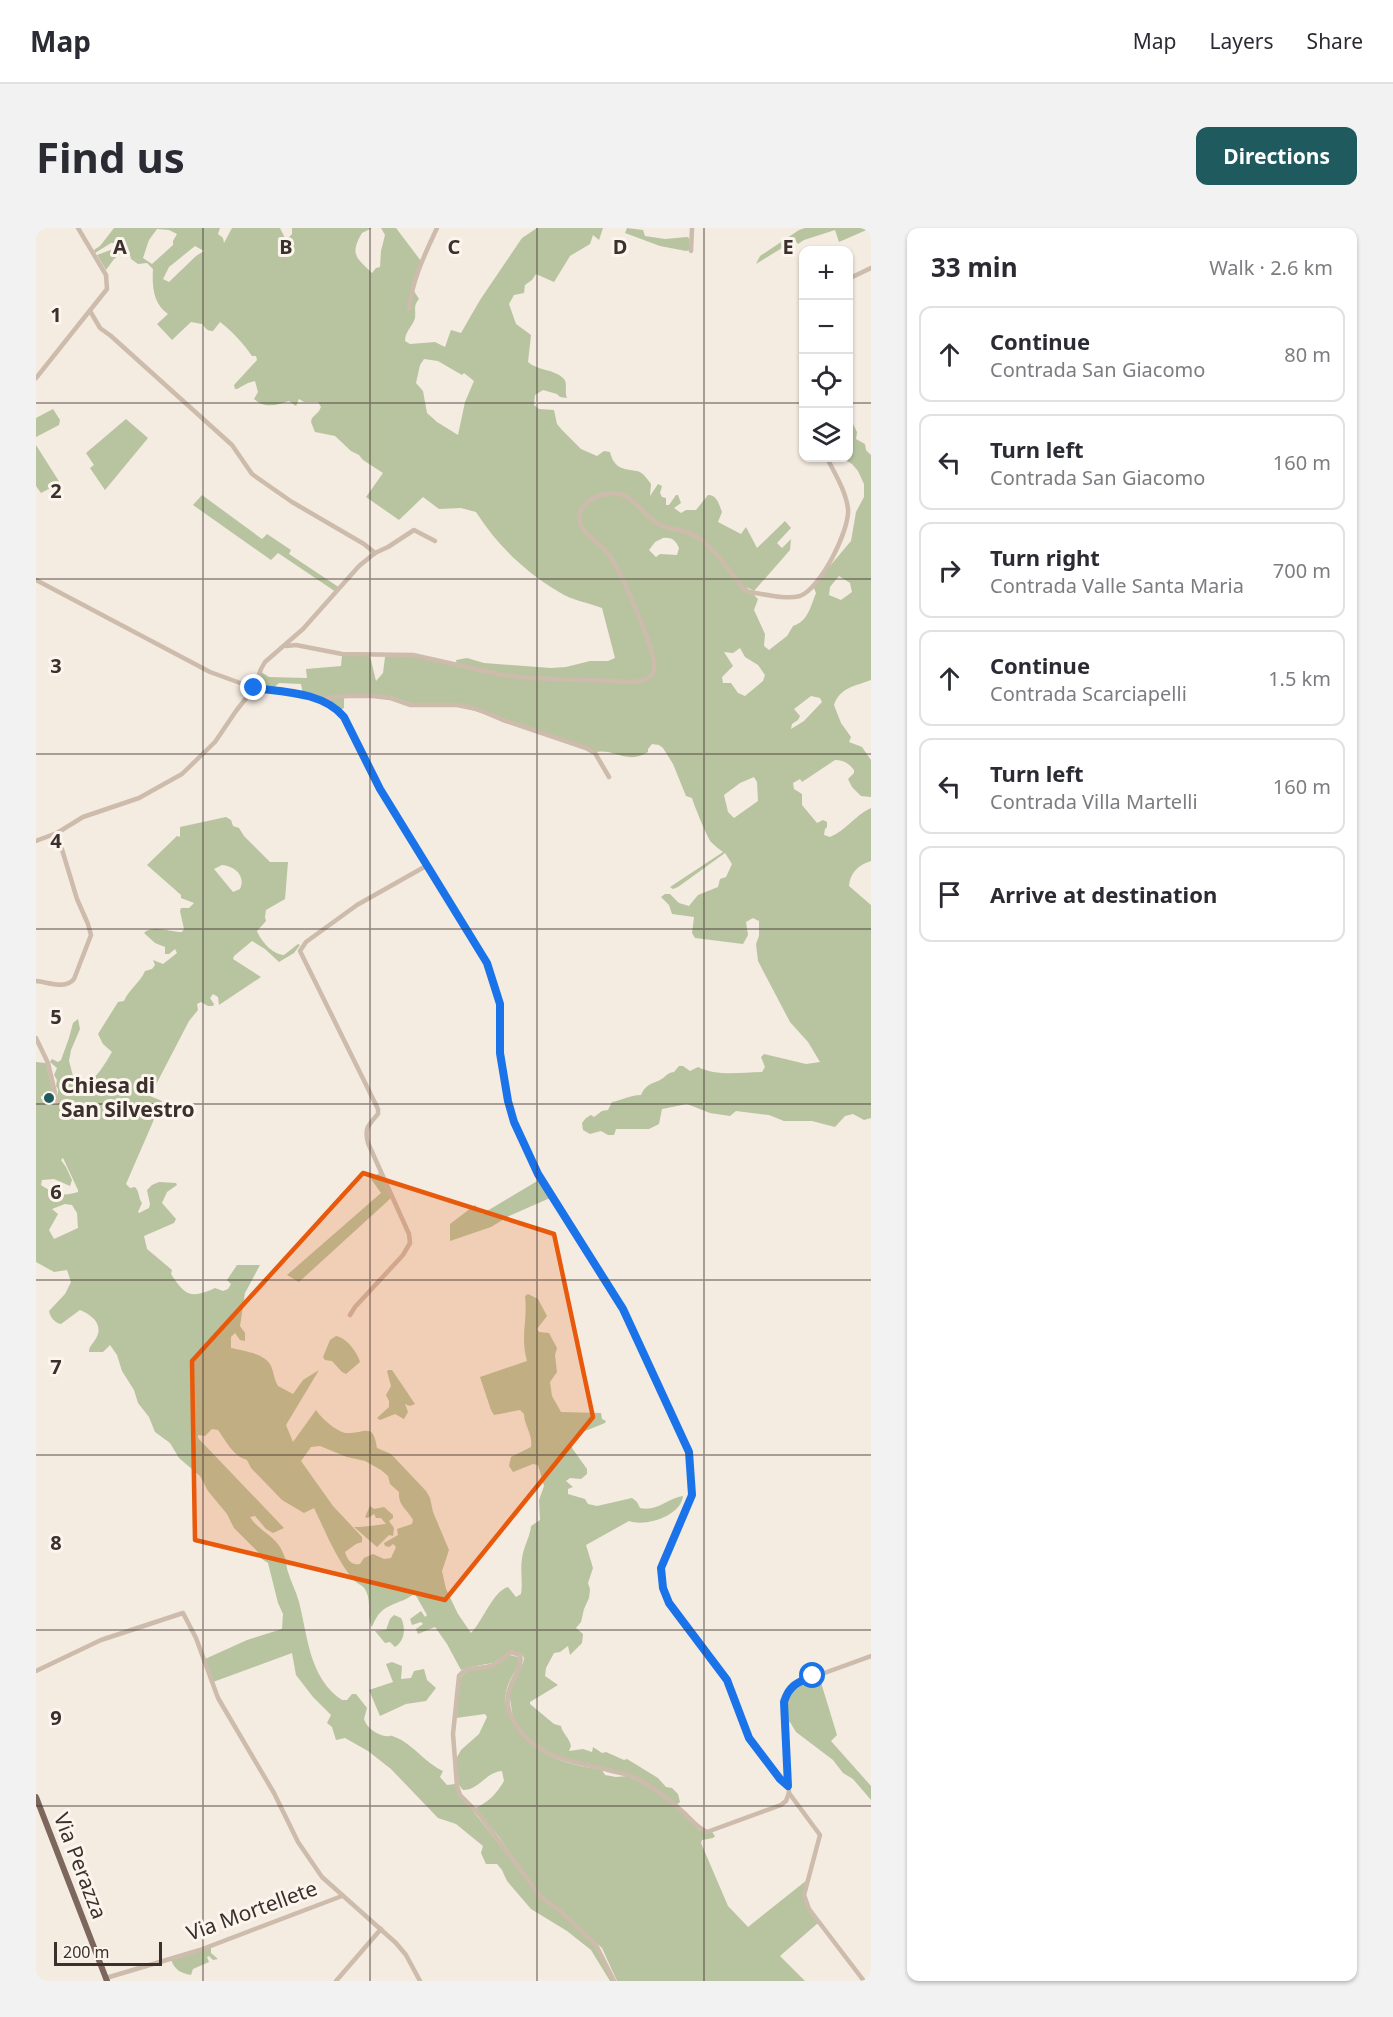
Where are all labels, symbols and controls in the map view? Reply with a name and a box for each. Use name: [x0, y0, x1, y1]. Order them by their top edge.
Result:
text: Map: [30, 22, 91, 60]
text: Map: [1133, 27, 1177, 55]
text: Layers: [1210, 27, 1274, 55]
text: Share: [1307, 27, 1363, 55]
button: Directions: [1196, 127, 1357, 185]
text: Find us: [36, 128, 185, 185]
text: A: [113, 233, 127, 260]
text: B: [279, 233, 293, 260]
text: C: [448, 233, 461, 260]
text: D: [613, 233, 627, 260]
text: E: [782, 233, 794, 260]
map controls: [799, 246, 853, 462]
button: +: [799, 246, 853, 300]
text: 33 min: [931, 249, 1018, 285]
text: Walk · 2.6 km: [1209, 254, 1333, 281]
button: −: [799, 300, 853, 354]
text: 1: [50, 301, 62, 328]
text: Continue: [990, 326, 1090, 356]
icon: ahead: [933, 338, 966, 371]
text: 80 m: [1284, 341, 1331, 368]
button: locate: [799, 354, 853, 408]
text: Contrada San Giacomo: [990, 356, 1205, 383]
button: layers: [799, 408, 853, 462]
text: Turn left: [990, 434, 1084, 464]
icon: left: [933, 446, 966, 479]
text: 160 m: [1273, 449, 1331, 476]
text: Contrada San Giacomo: [990, 464, 1205, 491]
text: 2: [50, 477, 62, 504]
text: Turn right: [990, 542, 1100, 572]
icon: right: [933, 554, 966, 587]
text: 700 m: [1273, 557, 1331, 584]
text: Contrada Valle Santa Maria: [990, 572, 1244, 599]
text: Continue: [990, 650, 1090, 680]
text: 3: [50, 652, 62, 679]
icon: ahead: [933, 662, 966, 695]
text: 1.5 km: [1268, 665, 1331, 692]
route end: [240, 674, 266, 700]
text: Contrada Scarciapelli: [990, 680, 1187, 707]
text: Turn left: [990, 758, 1084, 788]
icon: left: [933, 770, 966, 803]
text: 160 m: [1273, 773, 1331, 800]
text: Contrada Villa Martelli: [990, 788, 1198, 815]
text: 4: [50, 827, 62, 854]
icon: arrive: [933, 878, 966, 911]
text: Arrive at destination: [990, 879, 1217, 909]
text: 5: [50, 1003, 62, 1030]
place label: Chiesa di San Silvestro: [61, 1071, 195, 1123]
marker: Chiesa di San Silvestro: [42, 1091, 56, 1105]
text: 6: [50, 1178, 62, 1205]
text: 7: [50, 1353, 62, 1380]
text: 8: [50, 1529, 62, 1556]
route start: [799, 1662, 825, 1688]
text: 9: [50, 1704, 62, 1731]
street label: Via Perazza: [48, 1809, 114, 1923]
street label: Via Mortellete: [182, 1873, 321, 1947]
scale bar: [54, 1939, 162, 1966]
text: 200 m: [63, 1941, 110, 1963]

